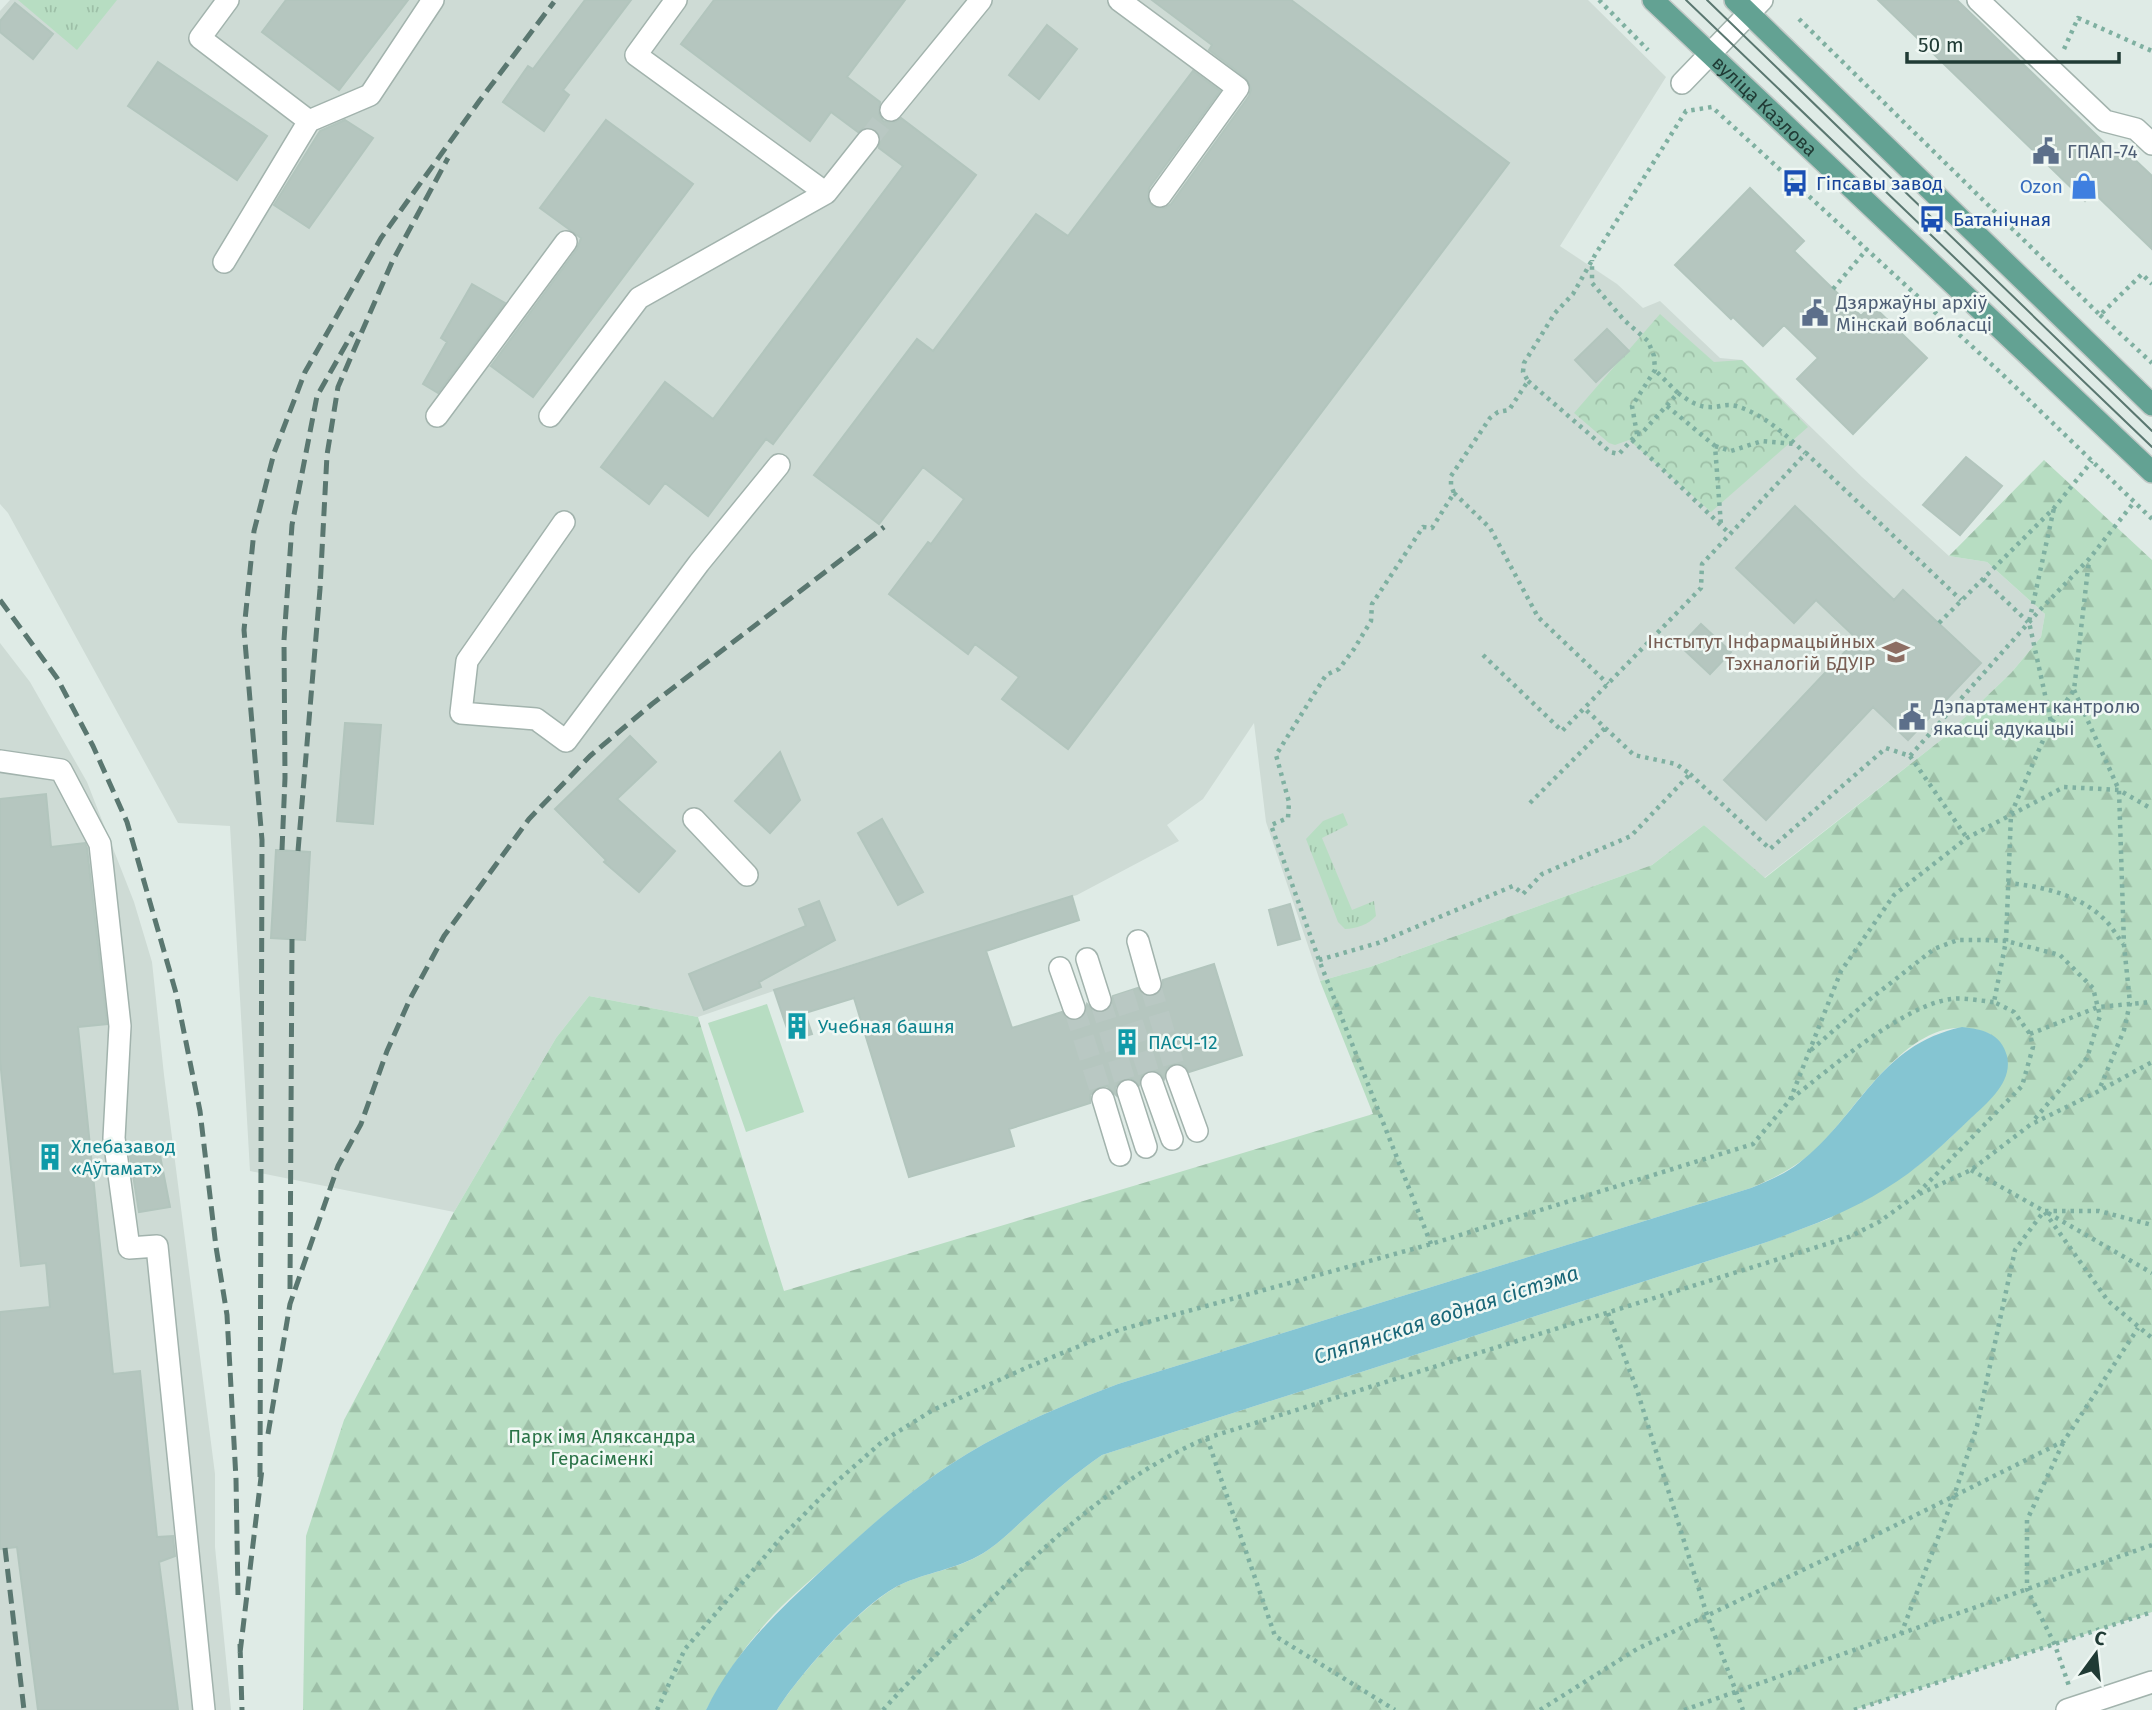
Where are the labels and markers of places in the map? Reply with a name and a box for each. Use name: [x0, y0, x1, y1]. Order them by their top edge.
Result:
public building icon: ГПАП-74: [2031, 136, 2061, 166]
place label: ГПАП-74: [2067, 140, 2138, 163]
bus stop icon: Гіпсавы завод: [1780, 168, 1810, 198]
shop icon: Ozon: [2069, 171, 2099, 201]
place label: Гіпсавы завод: [1816, 172, 1943, 195]
place label: Ozon: [2020, 175, 2063, 198]
bus stop icon: Батанічная: [1917, 204, 1947, 234]
place label: Батанічная: [1953, 208, 2051, 231]
place label: Дзяржаўны архіў Мінскай вобласці: [1835, 291, 1992, 336]
public building icon: Дзяржаўны архіў Мінскай вобласці: [1800, 298, 1830, 328]
place label: Інстытут Інфармацыйных Тэхналогій БДУІР: [1647, 630, 1876, 675]
school or university icon: Інстытут Інфармацыйных Тэхналогій БДУІР: [1881, 637, 1911, 667]
place label: Дэпартамент кантролю якасці адукацыі: [1932, 695, 2140, 740]
public building icon: Дэпартамент кантролю якасці адукацыі: [1897, 702, 1927, 732]
building icon: Учебная башня: [782, 1011, 812, 1041]
place label: Учебная башня: [818, 1015, 955, 1038]
building icon: ПАСЧ-12: [1112, 1027, 1142, 1057]
place label: ПАСЧ-12: [1148, 1031, 1218, 1054]
place label: Хлебазавод «Аўтамат»: [71, 1135, 176, 1180]
building icon: Хлебазавод «Аўтамат»: [35, 1142, 65, 1172]

